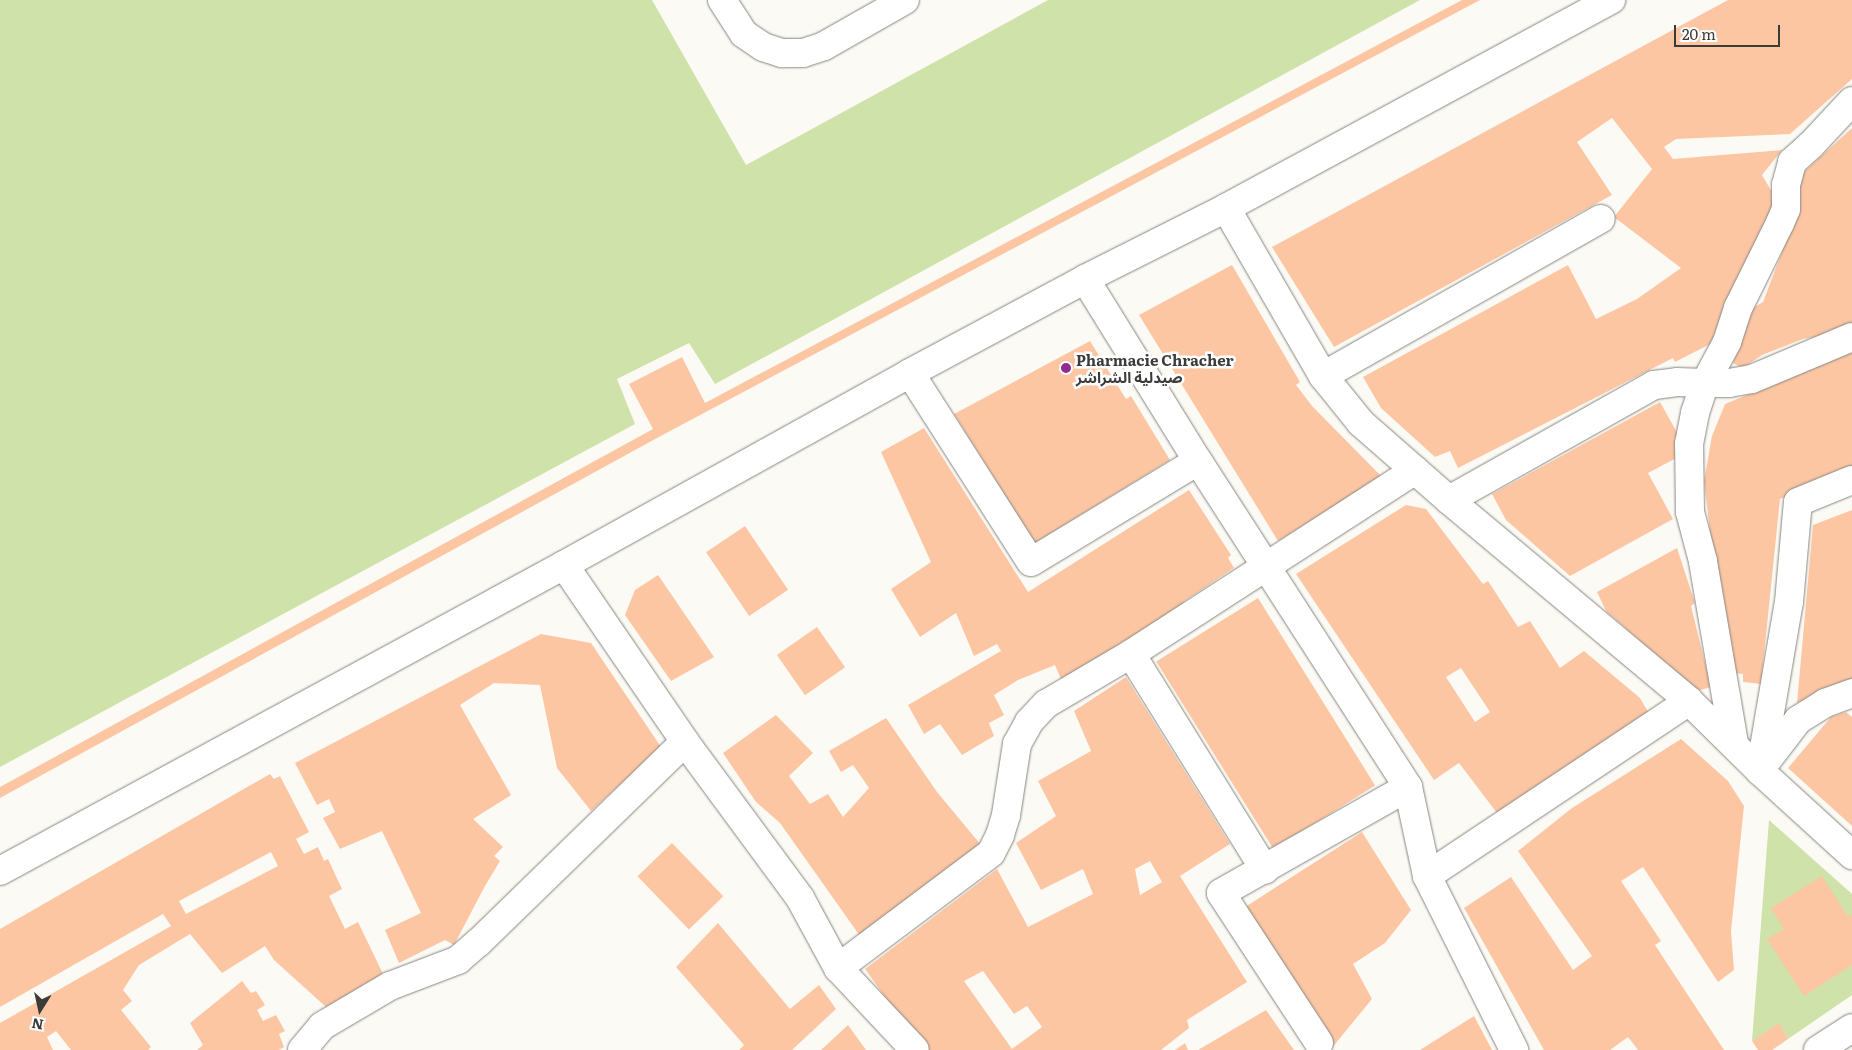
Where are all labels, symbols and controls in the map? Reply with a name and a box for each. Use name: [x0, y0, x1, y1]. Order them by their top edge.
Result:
scale bar: [1677, 15, 1783, 47]
text: 20 m: [1682, 22, 1716, 45]
place label: Pharmacie Chracher صيدلية الشراشر: [1076, 350, 1234, 385]
marker: Pharmacie Chracher صيدلية الشراشر: [1060, 362, 1072, 374]
north arrow: [15, 985, 65, 1035]
text: N: [30, 1014, 45, 1036]

